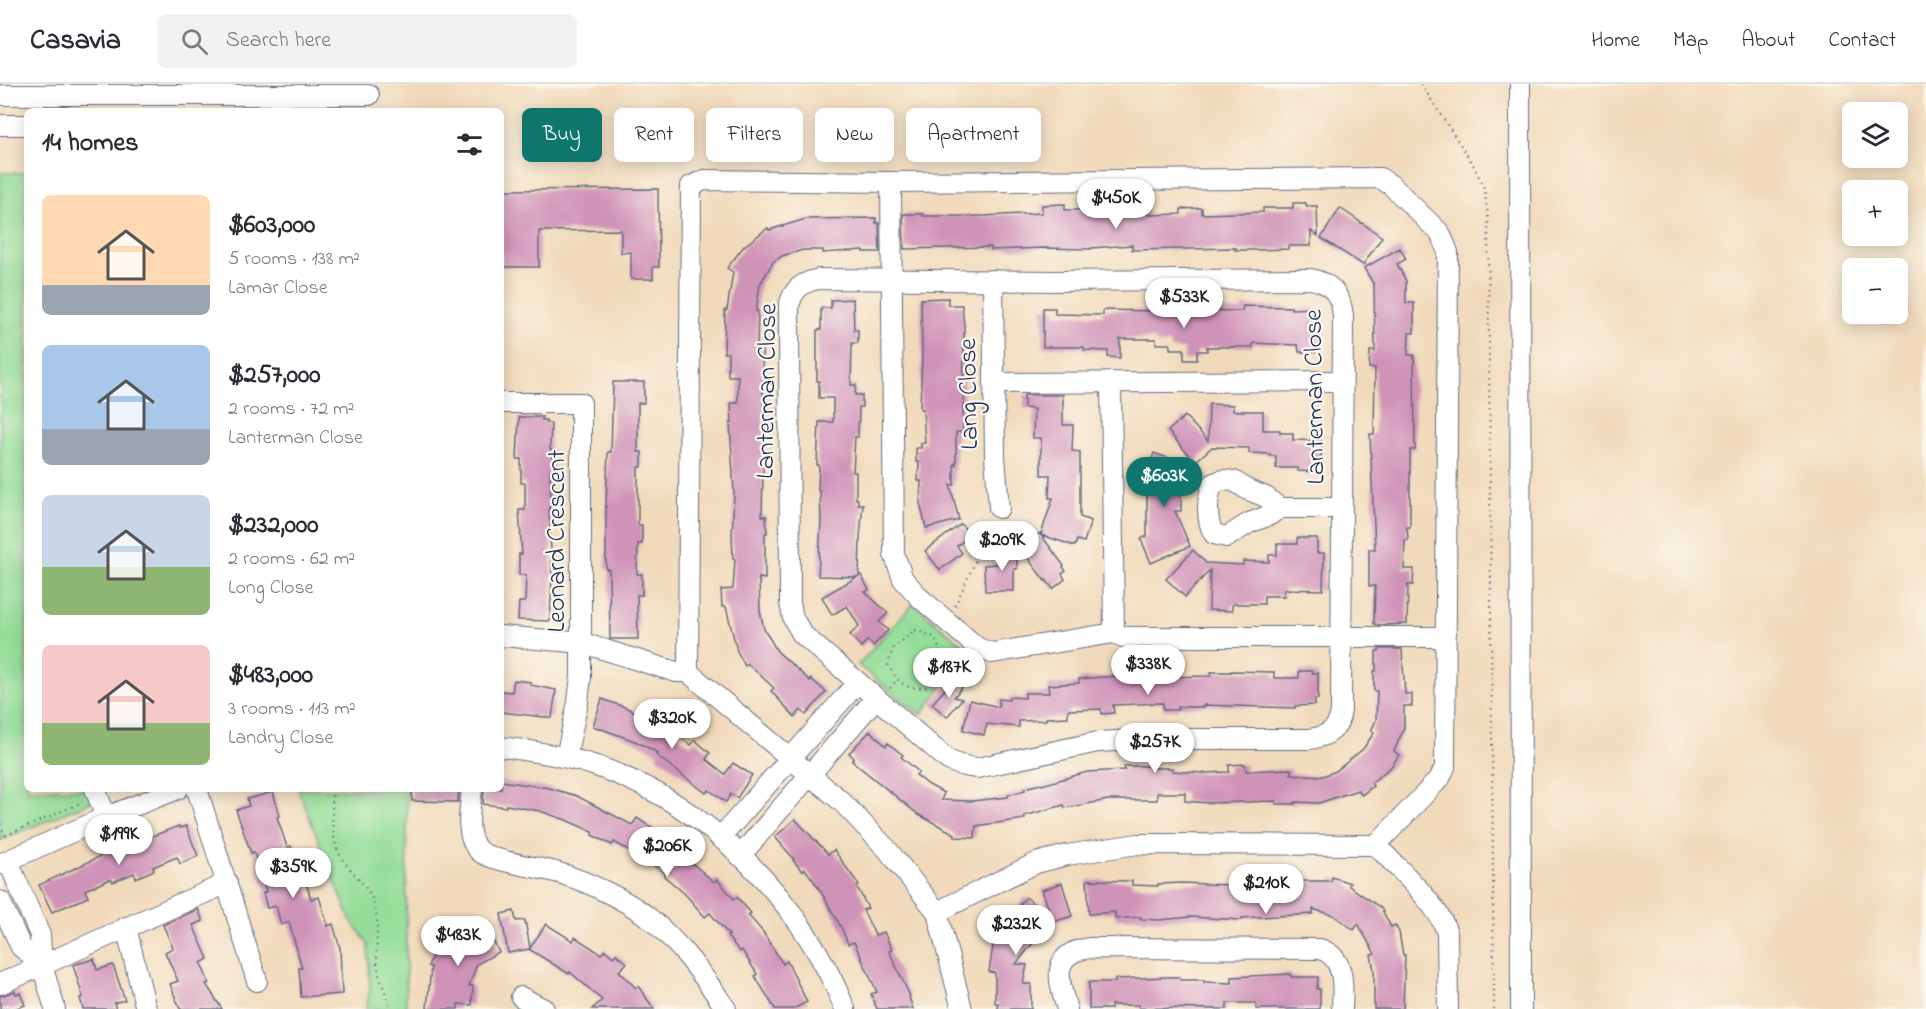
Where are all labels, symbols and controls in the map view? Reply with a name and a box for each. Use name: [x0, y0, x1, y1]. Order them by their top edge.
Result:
search box: [157, 14, 577, 68]
text: Casavia: [30, 21, 121, 62]
icon: search: [178, 25, 211, 58]
text: Search here: [226, 25, 331, 57]
text: Home: [1591, 26, 1640, 56]
text: Map: [1673, 26, 1708, 56]
text: About: [1741, 26, 1795, 56]
text: Contact: [1828, 26, 1896, 56]
map controls: [1842, 102, 1908, 324]
button: layers: [1842, 102, 1908, 168]
chip: Buy: [522, 108, 602, 162]
chip: Rent: [614, 108, 694, 162]
chip: Filters: [706, 108, 803, 162]
chip: New: [815, 108, 894, 162]
chip: Apartment: [906, 108, 1041, 162]
text: 14 homes: [42, 125, 138, 163]
icon: filters: [453, 128, 486, 161]
pin: $450K: [1074, 179, 1158, 230]
button: +: [1842, 180, 1908, 246]
text: $450K: [1091, 184, 1141, 213]
text: $603,000: [228, 207, 315, 245]
icon: home: [90, 219, 162, 291]
text: 5 rooms · 138 m²: [228, 245, 360, 274]
button: −: [1842, 258, 1908, 324]
text: Lamar Close: [228, 274, 328, 303]
pin: $533K: [1142, 278, 1226, 329]
text: $533K: [1159, 283, 1209, 312]
street label: Lanterman Close: [747, 303, 789, 479]
street label: Lanterman Close: [1295, 309, 1337, 485]
street label: Lang Close: [950, 337, 990, 450]
text: $257,000: [228, 357, 320, 395]
icon: home: [90, 369, 162, 441]
text: 2 rooms · 72 m²: [228, 395, 355, 424]
text: Lanterman Close: [228, 424, 363, 453]
street label: Leonard Crescent: [539, 449, 577, 632]
pin: $603K: [1122, 457, 1206, 508]
text: $603K: [1140, 462, 1188, 491]
text: $232,000: [228, 507, 318, 545]
icon: home: [90, 519, 162, 591]
pin: $209K: [960, 521, 1044, 572]
text: $209K: [979, 526, 1025, 555]
text: 2 rooms · 62 m²: [228, 545, 355, 574]
text: Long Close: [228, 574, 314, 603]
pin: $338K: [1106, 645, 1190, 696]
pin: $187K: [907, 648, 991, 699]
text: $338K: [1125, 650, 1171, 679]
text: $187K: [927, 653, 971, 682]
text: $483,000: [228, 657, 313, 695]
icon: home: [90, 669, 162, 741]
text: 3 rooms · 113 m²: [228, 695, 356, 724]
pin: $320K: [630, 699, 714, 750]
text: $320K: [648, 704, 696, 733]
pin: $257K: [1113, 723, 1197, 774]
text: Landry Close: [228, 724, 334, 753]
text: $257K: [1129, 728, 1181, 757]
pin: $199K: [77, 815, 161, 866]
text: $199K: [99, 820, 139, 849]
pin: $206K: [625, 827, 709, 878]
text: $206K: [642, 832, 692, 861]
pin: $359K: [251, 848, 335, 899]
text: $359K: [269, 853, 317, 882]
pin: $210K: [1224, 864, 1308, 915]
text: $210K: [1243, 869, 1289, 898]
pin: $232K: [974, 905, 1058, 956]
text: $232K: [991, 910, 1041, 939]
pin: $483K: [416, 916, 500, 967]
text: $483K: [435, 921, 481, 950]

